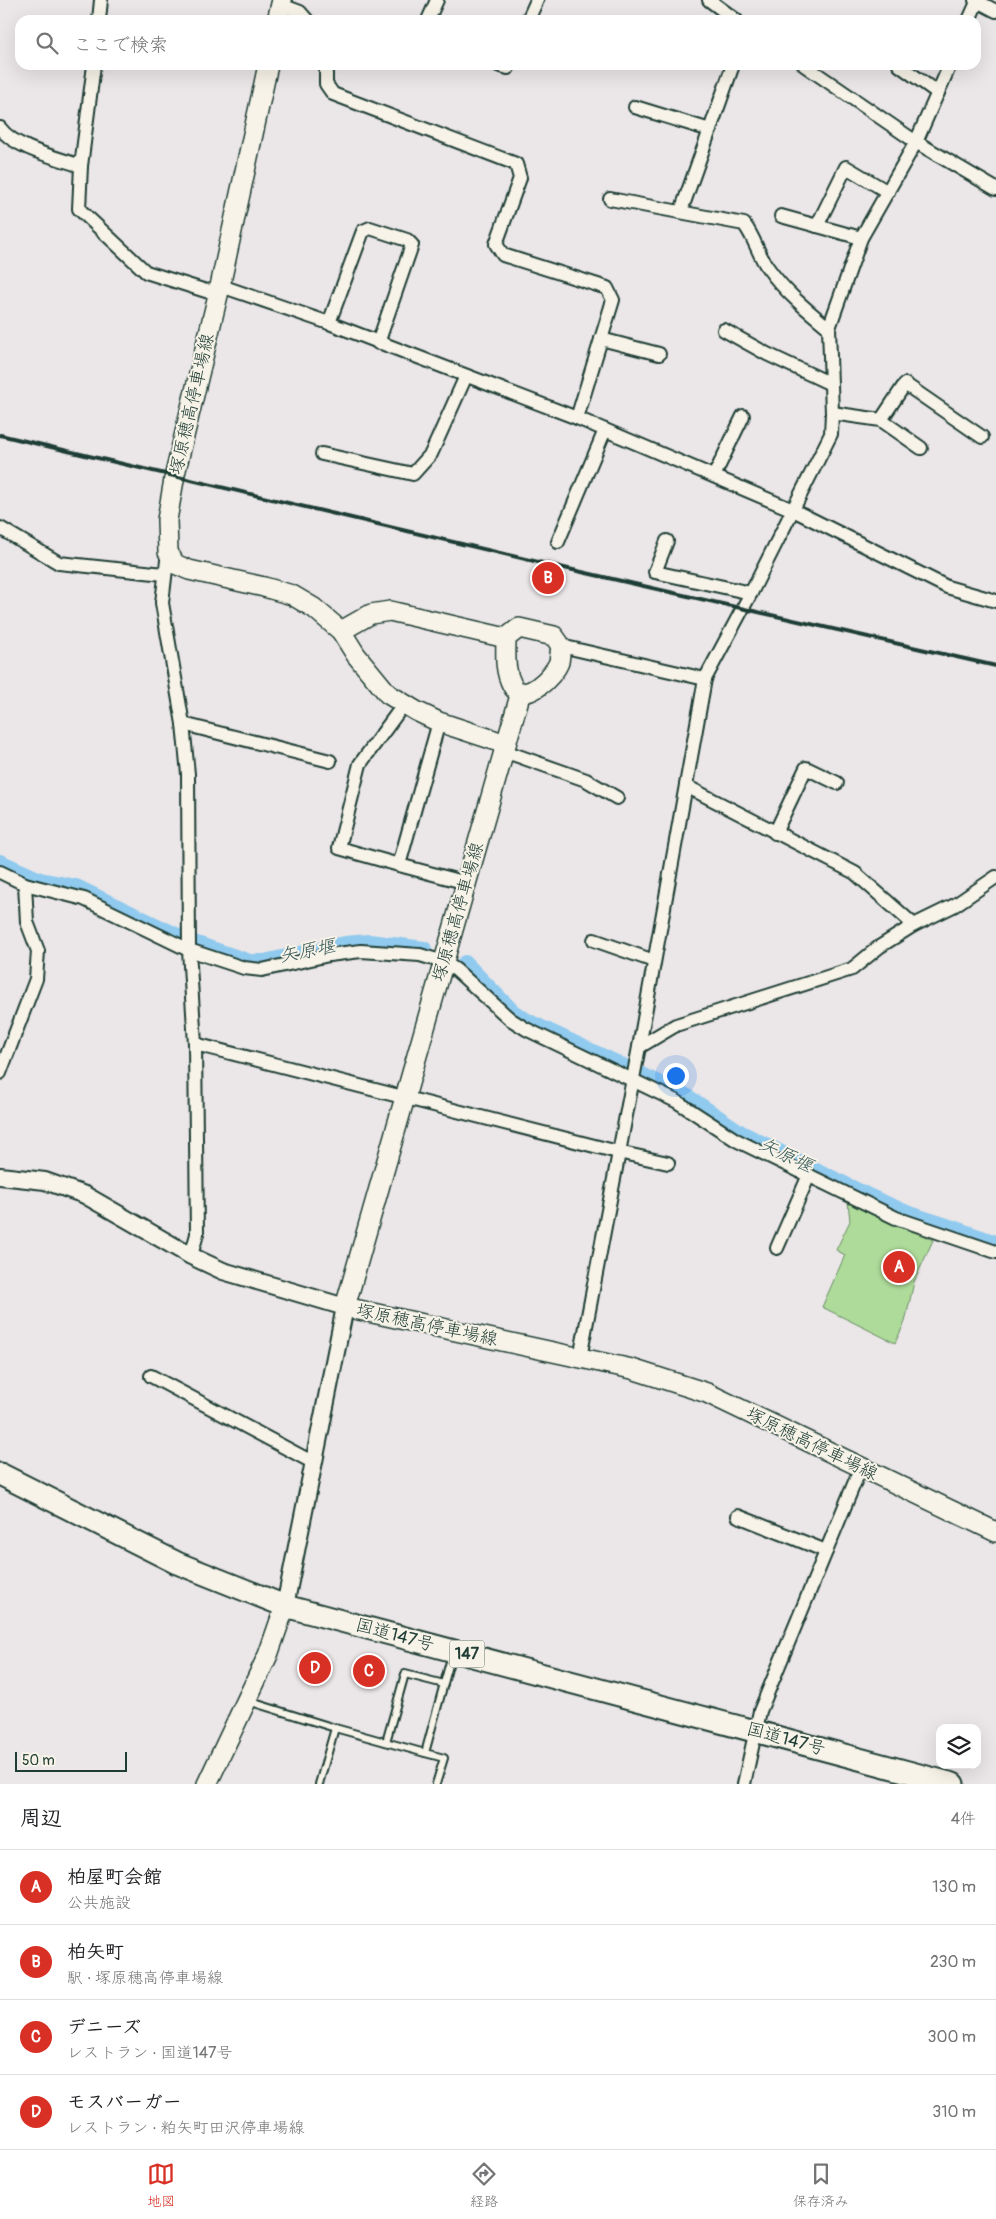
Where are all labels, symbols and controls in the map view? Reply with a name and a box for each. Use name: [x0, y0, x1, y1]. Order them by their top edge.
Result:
search box: [15, 15, 981, 70]
icon: search: [33, 29, 61, 57]
text: ここで検索: [73, 33, 168, 57]
street label: 塚原穂高停車場線: [165, 331, 219, 477]
pin: B: [532, 559, 564, 597]
street label: 塚原穂高停車場線: [427, 840, 489, 984]
water label: 矢原堰: [277, 933, 339, 968]
your location: [663, 1063, 689, 1089]
water label: 矢原堰: [755, 1132, 819, 1179]
pin: A: [883, 1248, 915, 1286]
street label: 塚原穂高停車場線: [354, 1299, 500, 1351]
street label: 塚原穂高停車場線: [742, 1402, 882, 1486]
street label: 国道147号: [353, 1613, 437, 1657]
road number: 147: [450, 1640, 484, 1668]
pin: D: [299, 1649, 331, 1687]
pin: C: [353, 1652, 385, 1690]
street label: 国道147号: [744, 1717, 828, 1761]
map controls: [936, 1724, 981, 1769]
button: layers: [936, 1724, 981, 1769]
scale bar: [15, 1749, 128, 1772]
text: 50 m: [22, 1752, 55, 1769]
text: 周辺: [20, 1805, 62, 1832]
text: 4件: [951, 1809, 976, 1829]
text: 柏屋町会館: [67, 1865, 162, 1889]
text: A: [31, 1877, 41, 1897]
text: 130 m: [932, 1877, 976, 1897]
text: 公共施設: [67, 1893, 131, 1913]
text: 柏矢町: [67, 1940, 124, 1964]
text: B: [31, 1952, 41, 1972]
text: 230 m: [930, 1952, 976, 1972]
text: 駅 · 塚原穂高停車場線: [67, 1968, 223, 1988]
text: デニーズ: [67, 2015, 141, 2039]
text: C: [31, 2027, 41, 2047]
text: 300 m: [928, 2027, 976, 2047]
text: レストラン · 国道147号: [67, 2043, 232, 2063]
text: モスバーガー: [67, 2090, 181, 2114]
text: D: [31, 2102, 41, 2122]
text: 310 m: [932, 2102, 976, 2122]
text: レストラン · 粕矢町田沢停車場線: [67, 2118, 304, 2138]
tab: 地図: [147, 2160, 175, 2210]
tab: 経路: [470, 2160, 498, 2210]
tab: 保存済み: [793, 2160, 849, 2210]

